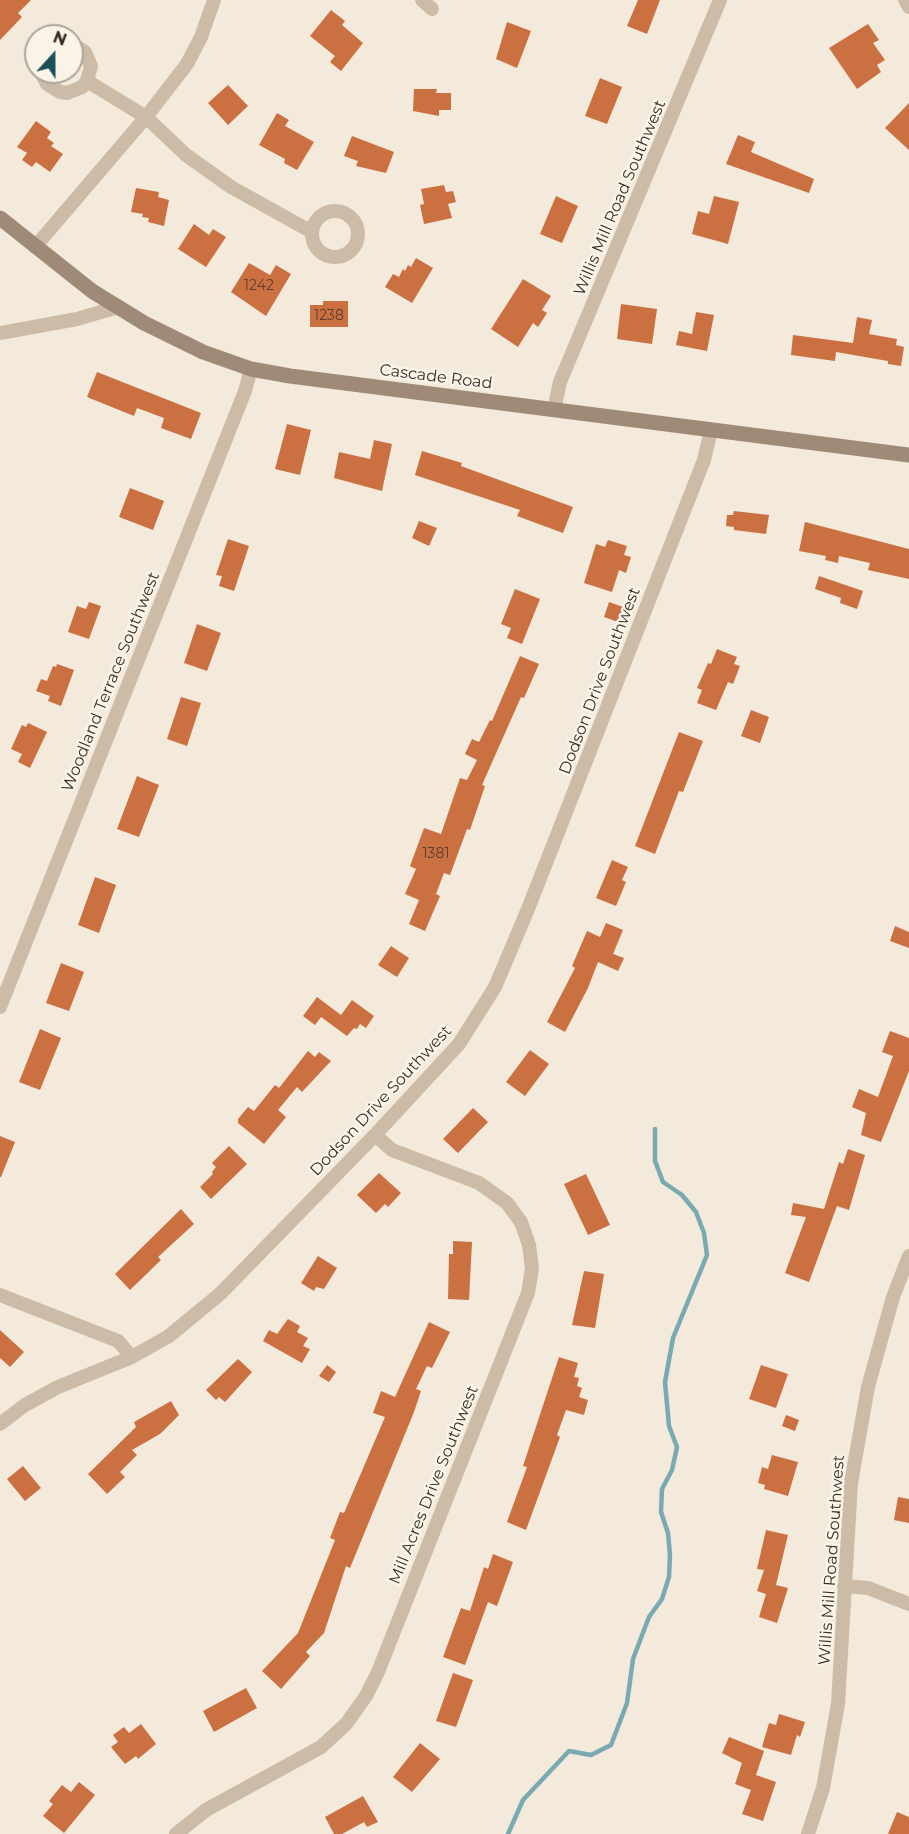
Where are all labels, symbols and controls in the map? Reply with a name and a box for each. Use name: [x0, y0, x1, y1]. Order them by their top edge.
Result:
north arrow: [24, 24, 84, 84]
text: N: [50, 27, 69, 50]
street label: Willis Mill Road Southwest: [570, 97, 670, 299]
house number: 1242: [244, 278, 274, 294]
house number: 1238: [314, 308, 344, 324]
street label: Cascade Road: [379, 361, 493, 393]
street label: Woodland Terrace Southwest: [58, 569, 164, 795]
street label: Dodson Drive Southwest: [555, 585, 645, 777]
house number: 1381: [423, 846, 449, 862]
street label: Dodson Drive Southwest: [306, 1022, 456, 1180]
street label: Mill Acres Drive Southwest: [385, 1383, 483, 1587]
street label: Willis Mill Road Southwest: [815, 1454, 849, 1666]

